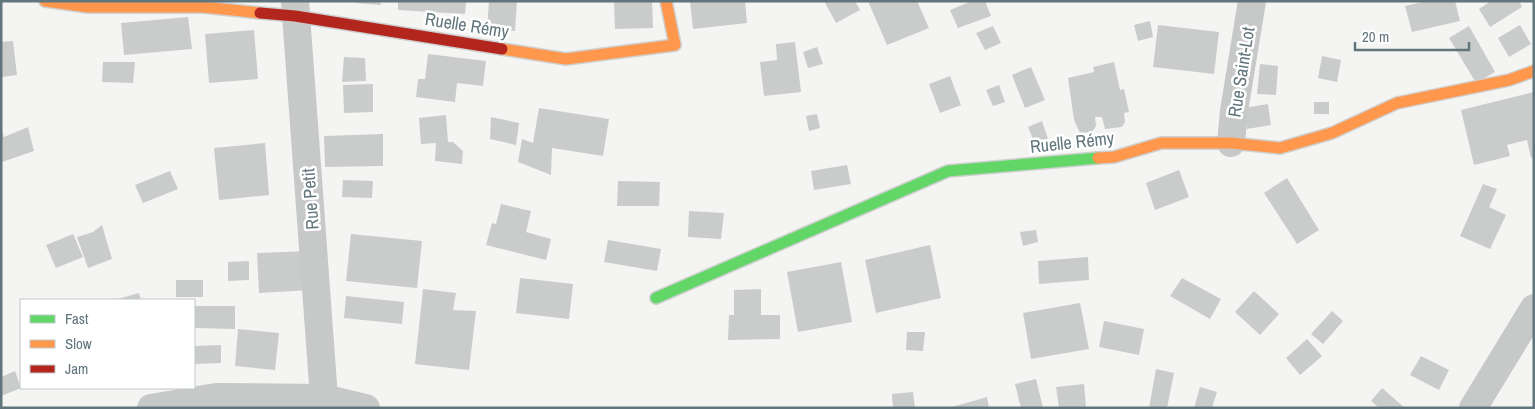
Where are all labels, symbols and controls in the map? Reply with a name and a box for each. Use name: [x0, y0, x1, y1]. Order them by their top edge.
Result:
street label: Ruelle Rémy: [423, 6, 511, 44]
scale bar: [1355, 20, 1469, 52]
street label: Rue Saint-Lot: [1222, 25, 1260, 119]
text: 20 m: [1362, 26, 1389, 47]
street label: Ruelle Rémy: [1029, 125, 1116, 159]
street label: Rue Petit: [295, 167, 325, 231]
legend: [20, 299, 195, 389]
text: Fast: [65, 308, 89, 329]
text: Slow: [65, 333, 92, 354]
text: Jam: [65, 358, 88, 379]

